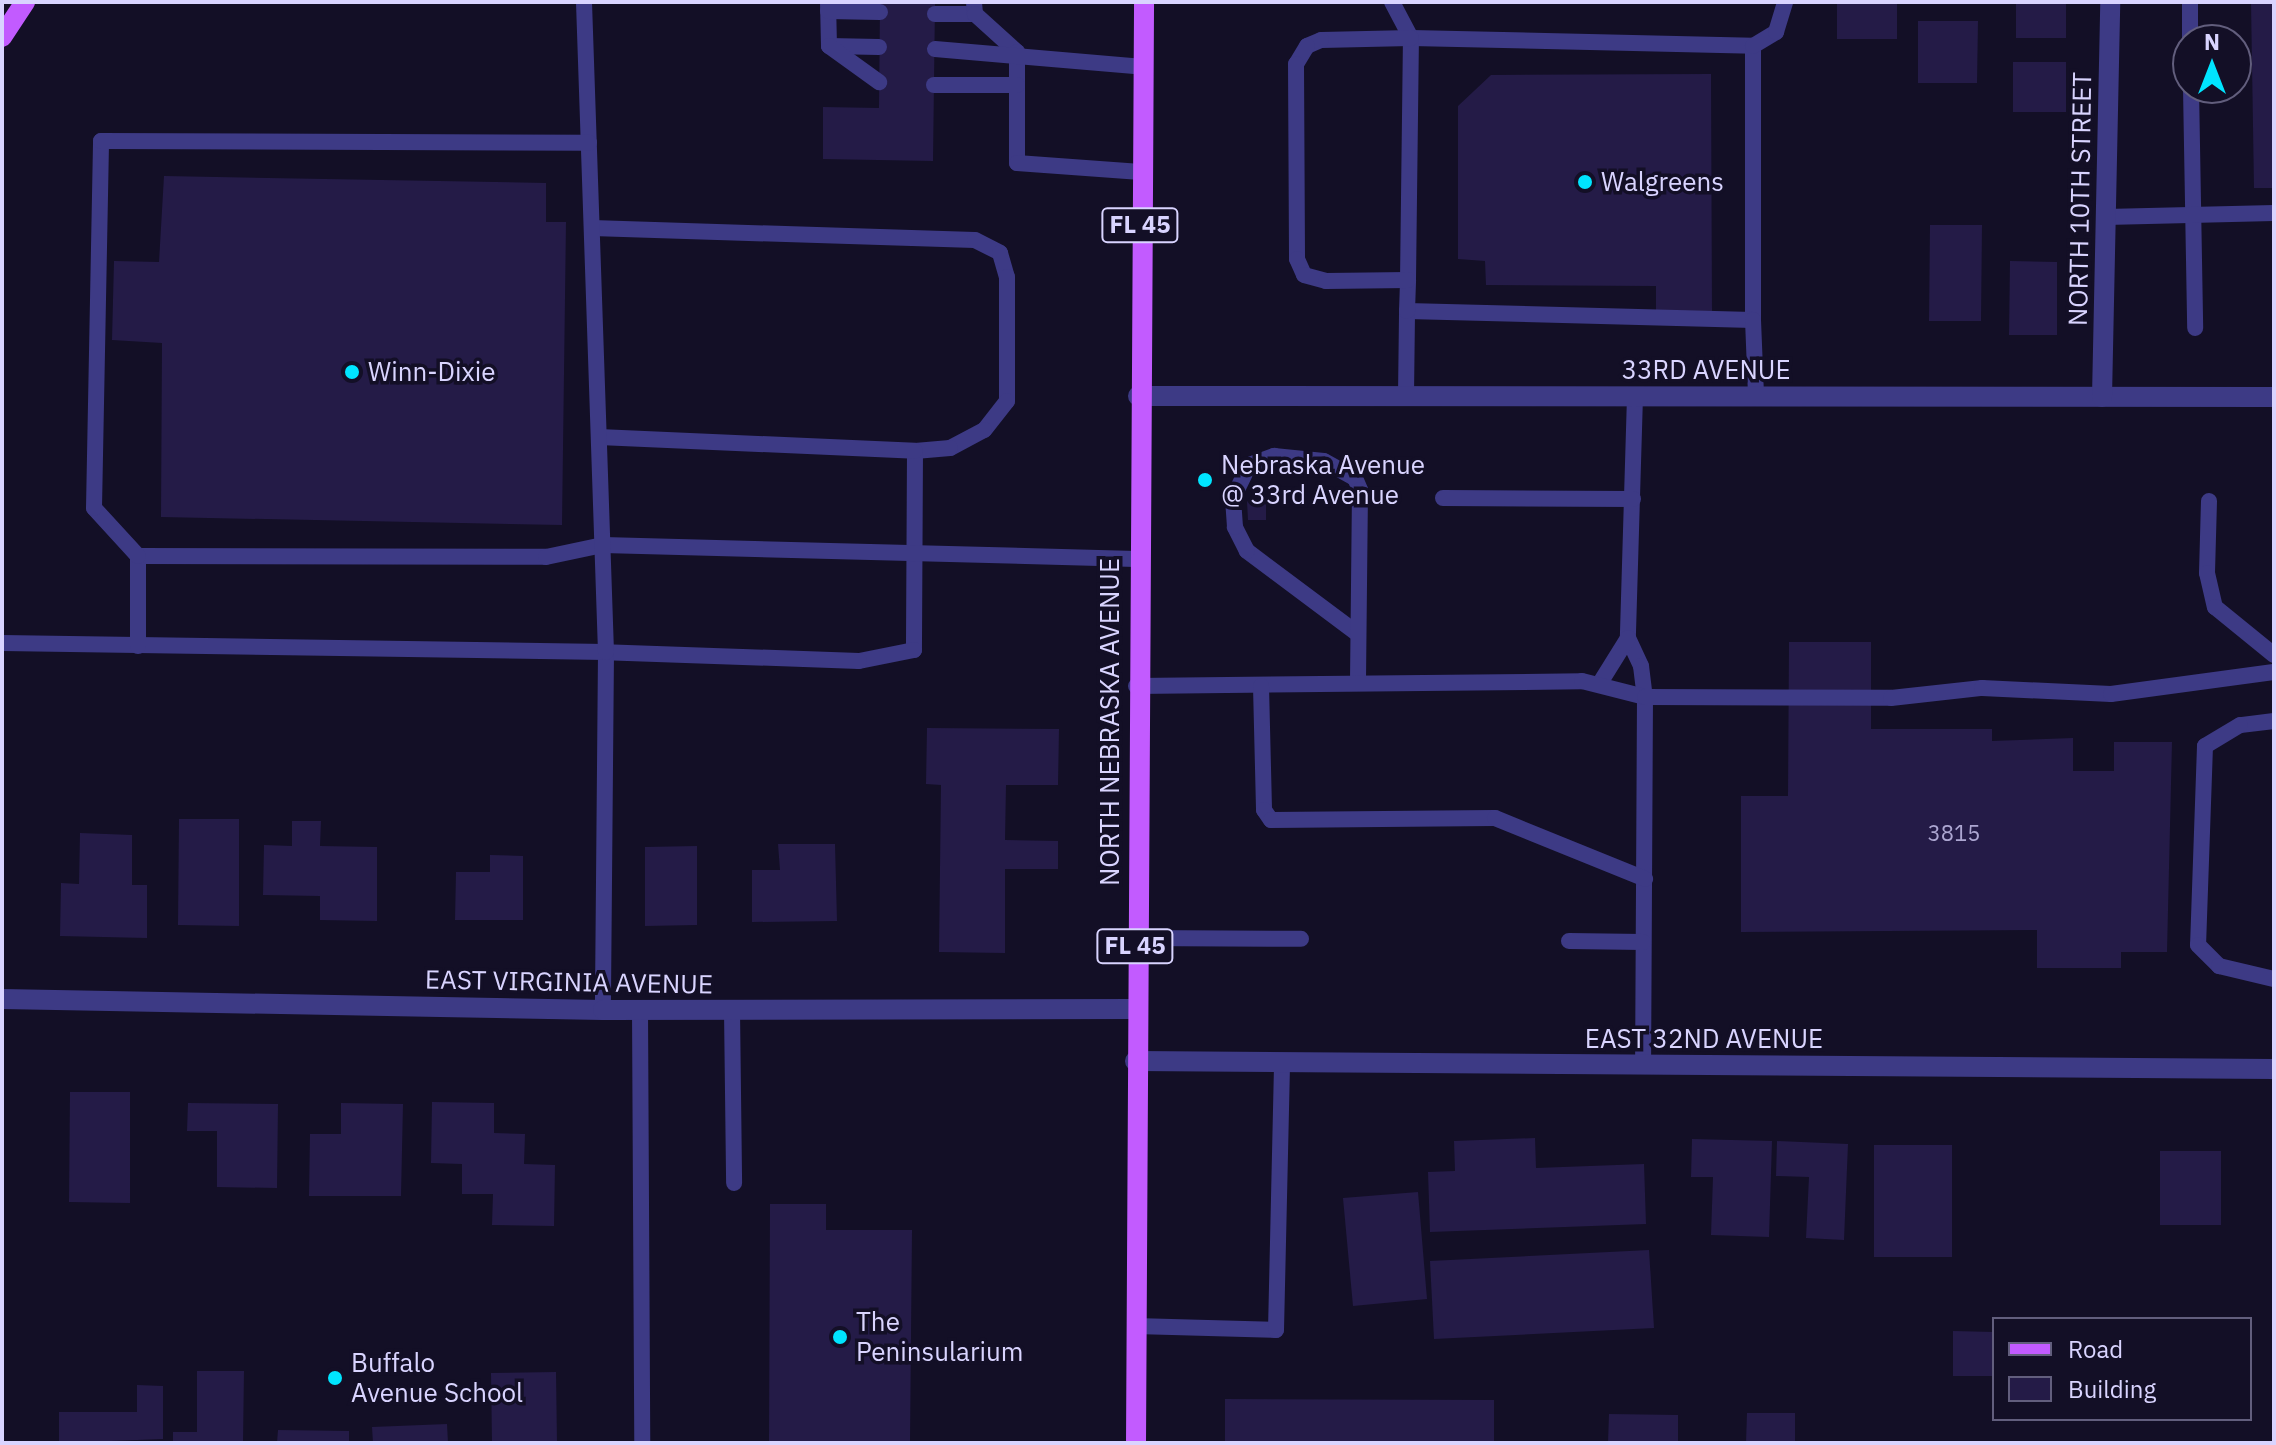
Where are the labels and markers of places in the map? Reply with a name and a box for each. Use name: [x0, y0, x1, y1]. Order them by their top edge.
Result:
place label: Walgreens: [1601, 166, 1724, 198]
marker: Walgreens: [1576, 173, 1594, 191]
place label: Winn-Dixie: [368, 356, 495, 388]
marker: Winn-Dixie: [343, 363, 361, 381]
place label: Nebraska Avenue @ 33rd Avenue: [1221, 449, 1425, 510]
marker: Nebraska Avenue @ 33rd Avenue: [1196, 471, 1214, 489]
place label: The Peninsularium: [856, 1306, 1023, 1368]
marker: The Peninsularium: [831, 1328, 849, 1346]
place label: Buffalo Avenue School: [351, 1347, 523, 1408]
marker: Buffalo Avenue School: [326, 1369, 344, 1387]

